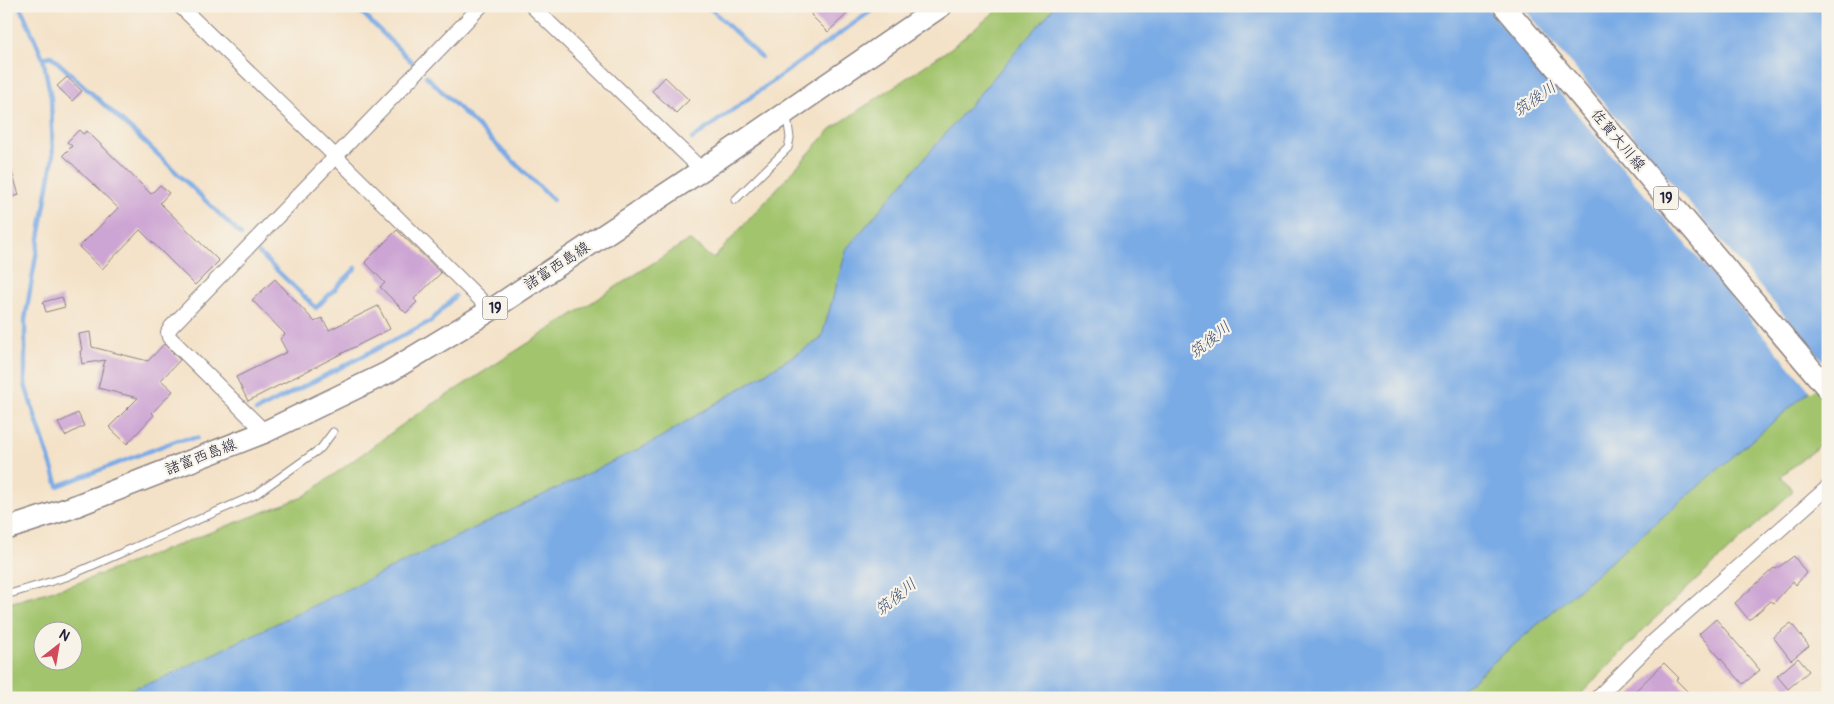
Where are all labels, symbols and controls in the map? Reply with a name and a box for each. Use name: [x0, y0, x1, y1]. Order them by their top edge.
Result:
water label: 筑後川: [1510, 77, 1560, 121]
street label: 佐賀大川線: [1587, 105, 1649, 175]
road number: 19: [1654, 187, 1678, 210]
street label: 諸富西島線: [520, 238, 594, 294]
road number: 19: [482, 296, 508, 320]
water label: 筑後川: [1185, 317, 1235, 363]
street label: 諸富西島線: [163, 435, 239, 479]
water label: 筑後川: [871, 574, 921, 620]
north arrow: [32, 622, 82, 672]
text: N: [56, 626, 73, 645]

